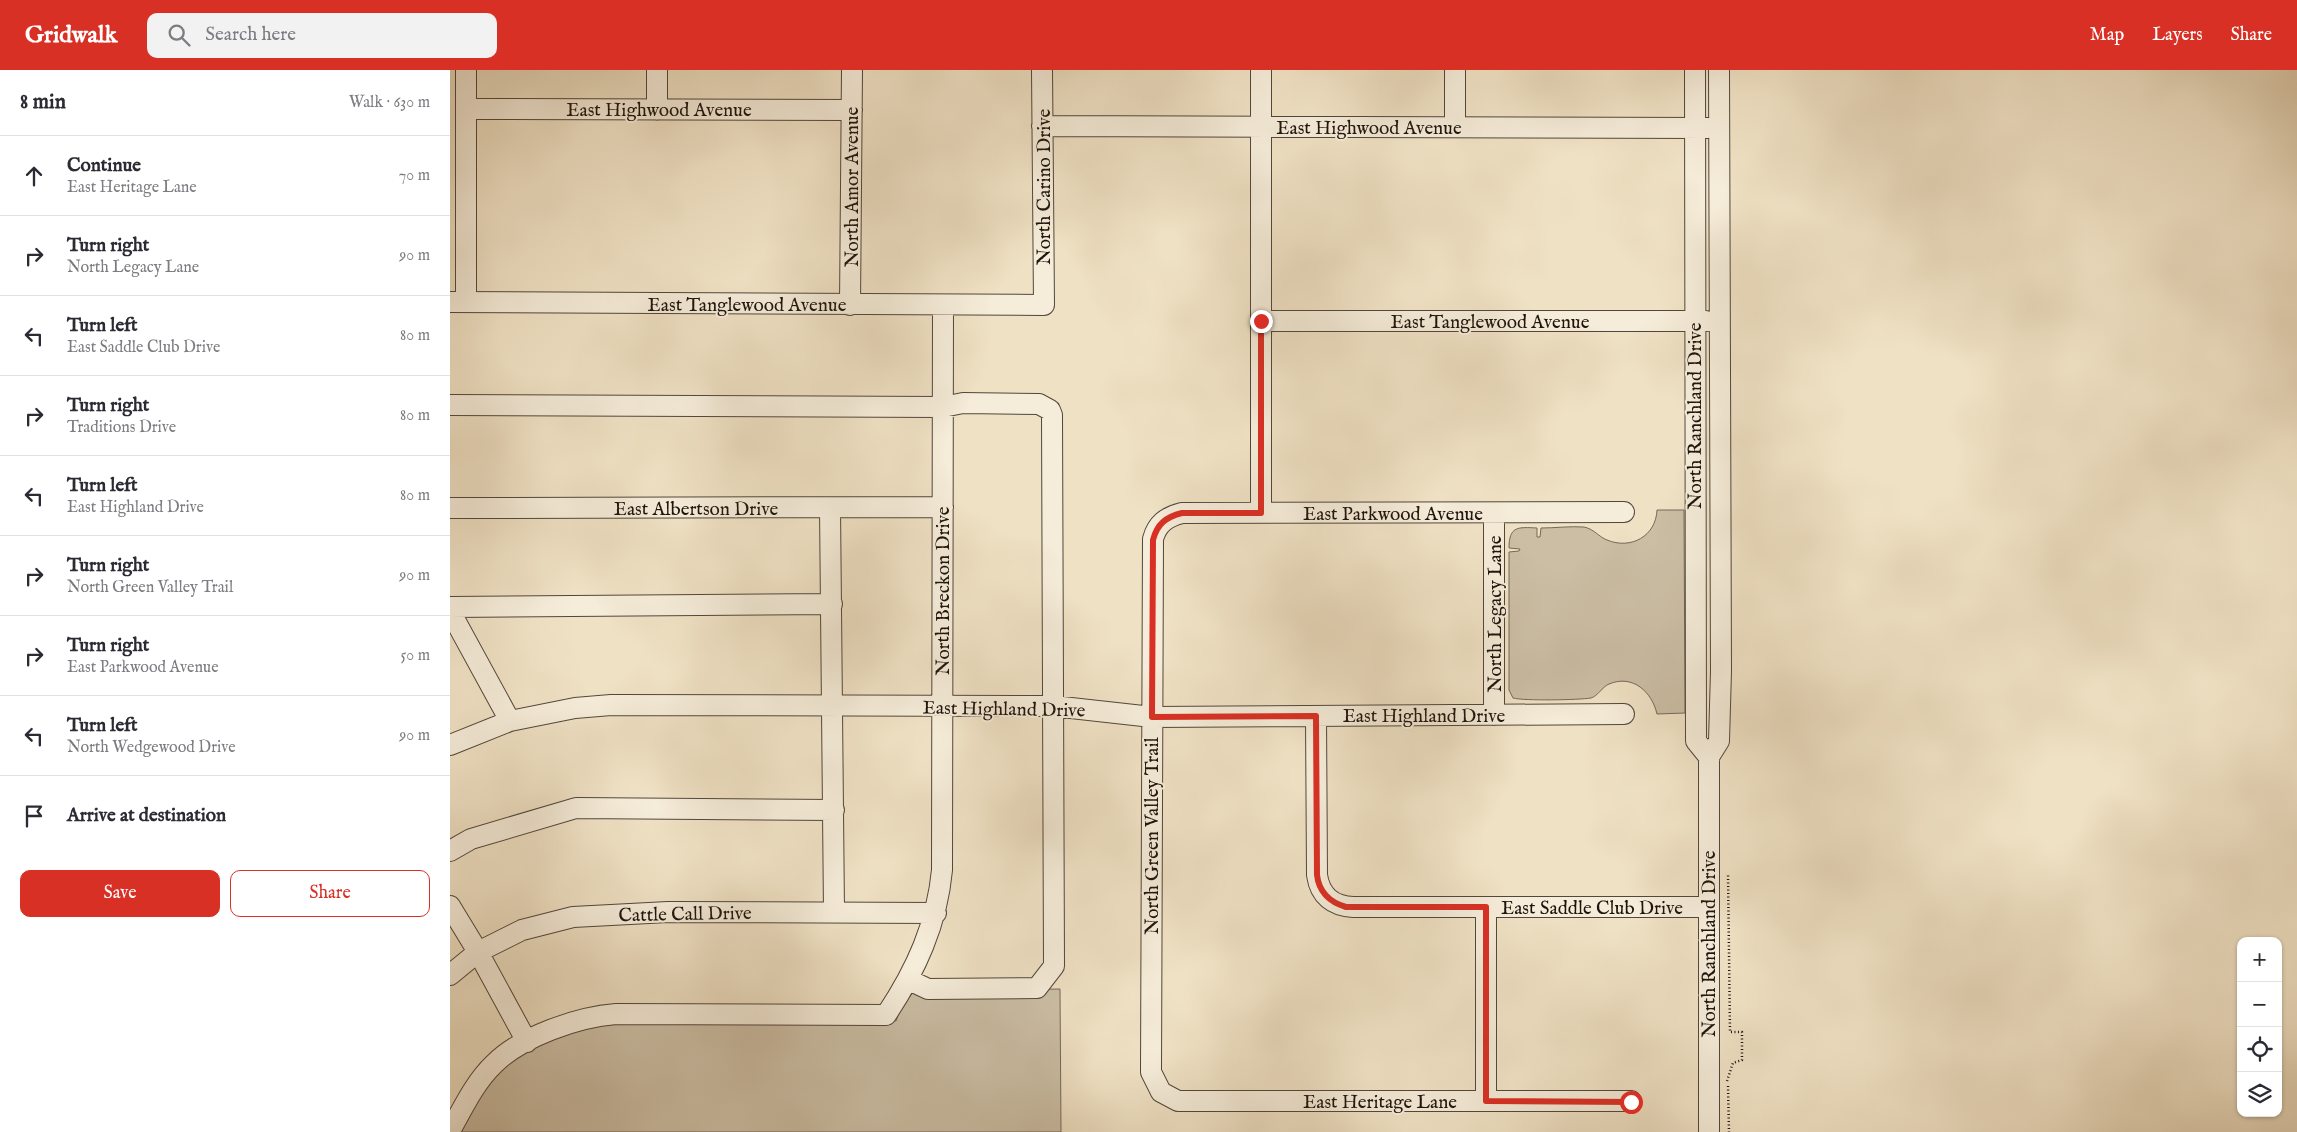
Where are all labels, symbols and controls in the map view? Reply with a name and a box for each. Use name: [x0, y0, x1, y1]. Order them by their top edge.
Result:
search box: [147, 13, 497, 58]
text: Gridwalk: [25, 20, 117, 51]
icon: search: [165, 21, 193, 49]
text: Search here: [205, 23, 296, 47]
text: Map: [2090, 24, 2124, 47]
text: Layers: [2152, 24, 2203, 47]
text: Share: [2231, 24, 2272, 47]
text: 8 min: [20, 89, 66, 116]
text: Walk · 630 m: [349, 93, 430, 113]
street label: East Highwood Avenue: [566, 99, 752, 123]
street label: North Amor Avenue: [841, 106, 865, 267]
street label: North Carino Drive: [1033, 108, 1057, 265]
street label: East Highwood Avenue: [1276, 117, 1462, 141]
text: Continue: [67, 154, 141, 178]
icon: ahead: [20, 162, 48, 190]
text: 70 m: [399, 166, 430, 186]
text: East Heritage Lane: [67, 178, 197, 198]
text: Turn right: [67, 234, 149, 258]
icon: right: [20, 242, 48, 270]
text: 90 m: [399, 246, 430, 266]
text: North Legacy Lane: [67, 258, 199, 278]
street label: East Tanglewood Avenue: [648, 294, 847, 318]
route end: [1250, 310, 1273, 333]
street label: East Tanglewood Avenue: [1391, 311, 1590, 335]
text: Turn left: [67, 314, 138, 338]
icon: left: [20, 322, 48, 350]
street label: North Ranchland Drive: [1684, 322, 1708, 509]
text: 80 m: [400, 326, 430, 346]
text: East Saddle Club Drive: [67, 338, 220, 358]
text: Turn right: [67, 394, 149, 418]
icon: right: [20, 402, 48, 430]
text: 80 m: [400, 406, 430, 426]
text: Traditions Drive: [67, 418, 176, 438]
text: Turn left: [67, 474, 138, 498]
icon: left: [20, 482, 48, 510]
text: 80 m: [400, 486, 430, 506]
text: East Highland Drive: [67, 498, 204, 518]
street label: East Albertson Drive: [614, 498, 779, 522]
street label: East Parkwood Avenue: [1303, 503, 1483, 527]
street label: North Breckon Drive: [932, 506, 956, 675]
street label: North Legacy Lane: [1484, 535, 1508, 692]
text: Turn right: [67, 554, 149, 578]
icon: right: [20, 562, 48, 590]
text: 90 m: [399, 566, 430, 586]
text: North Green Valley Trail: [67, 578, 233, 598]
text: Turn right: [67, 634, 149, 658]
icon: right: [20, 642, 48, 670]
text: 50 m: [401, 646, 430, 666]
text: East Parkwood Avenue: [67, 658, 219, 678]
street label: East Highland Drive: [922, 697, 1086, 723]
street label: East Highland Drive: [1343, 705, 1506, 729]
text: Turn left: [67, 714, 138, 738]
icon: left: [20, 722, 48, 750]
text: 90 m: [399, 726, 430, 746]
street label: North Green Valley Trail: [1141, 736, 1165, 935]
text: North Wedgewood Drive: [67, 738, 236, 758]
icon: arrive: [20, 802, 48, 830]
text: Arrive at destination: [67, 804, 226, 828]
street label: North Ranchland Drive: [1698, 850, 1722, 1037]
button: Save: [20, 870, 220, 917]
button: Share: [230, 870, 430, 917]
street label: East Saddle Club Drive: [1501, 897, 1683, 921]
street label: Cattle Call Drive: [618, 902, 752, 928]
map controls: [2237, 937, 2282, 1117]
button: +: [2237, 937, 2282, 982]
button: −: [2237, 982, 2282, 1027]
button: locate: [2237, 1027, 2282, 1072]
button: layers: [2237, 1072, 2282, 1117]
street label: East Heritage Lane: [1303, 1091, 1457, 1115]
route start: [1620, 1091, 1643, 1114]

